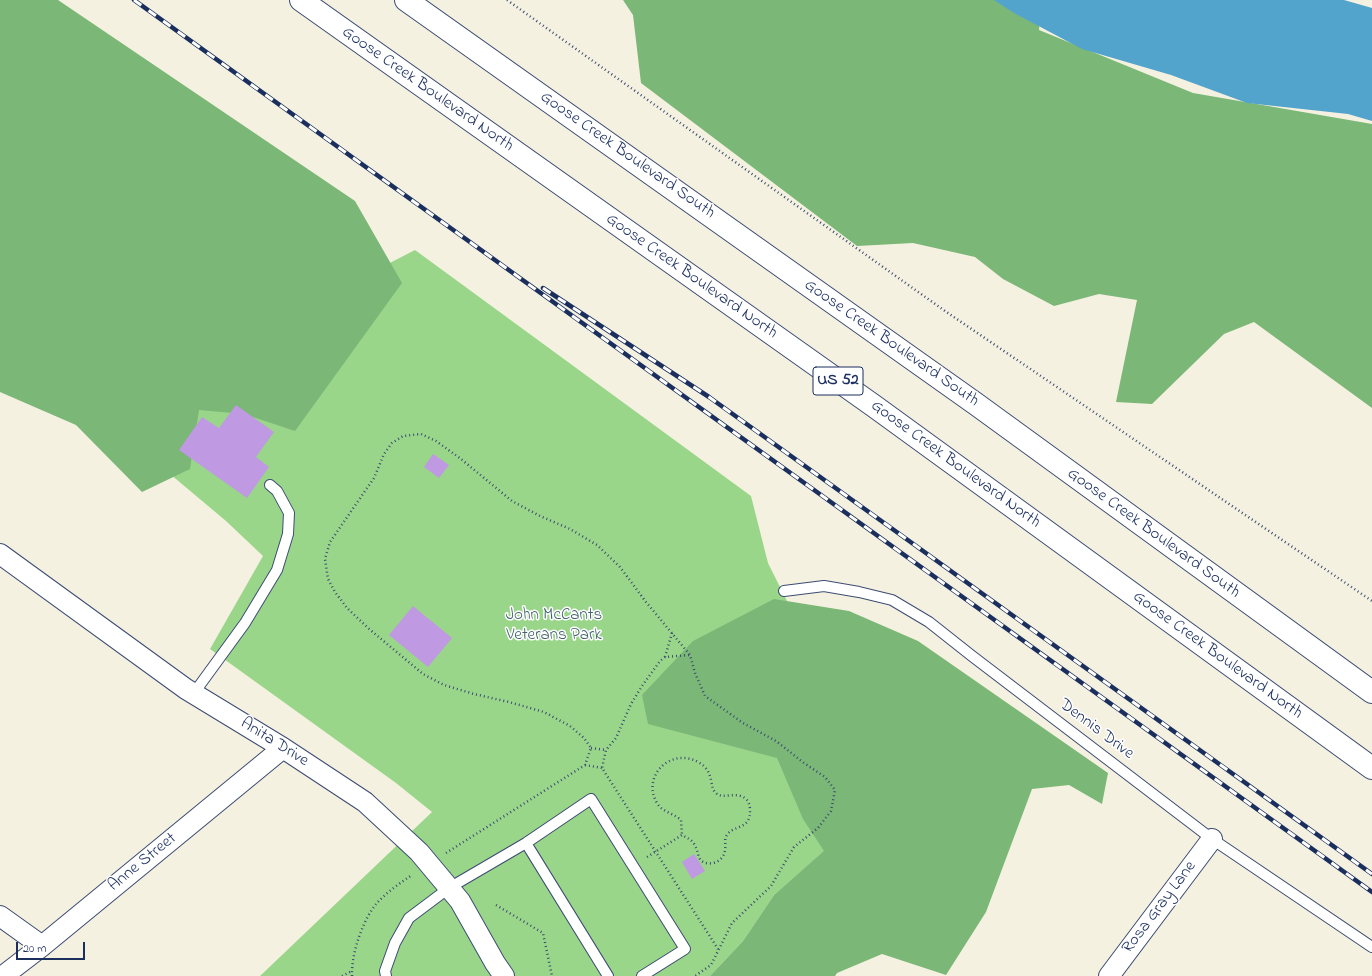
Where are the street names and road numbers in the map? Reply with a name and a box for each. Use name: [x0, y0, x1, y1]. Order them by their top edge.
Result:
street label: Goose Creek Boulevard North: [337, 23, 517, 157]
street label: Goose Creek Boulevard South: [536, 88, 718, 224]
street label: Goose Creek Boulevard North: [601, 210, 781, 344]
street label: Goose Creek Boulevard South: [800, 276, 982, 412]
road number: US 52: [813, 367, 863, 395]
street label: Goose Creek Boulevard North: [866, 396, 1044, 534]
street label: Goose Creek Boulevard South: [1063, 464, 1243, 604]
street label: Goose Creek Boulevard North: [1128, 587, 1306, 725]
street label: Dennis Drive: [1055, 695, 1137, 765]
street label: Anita Drive: [236, 714, 312, 772]
street label: Anne Street: [105, 829, 181, 897]
street label: Rosa Gray Lane: [1119, 858, 1201, 958]

